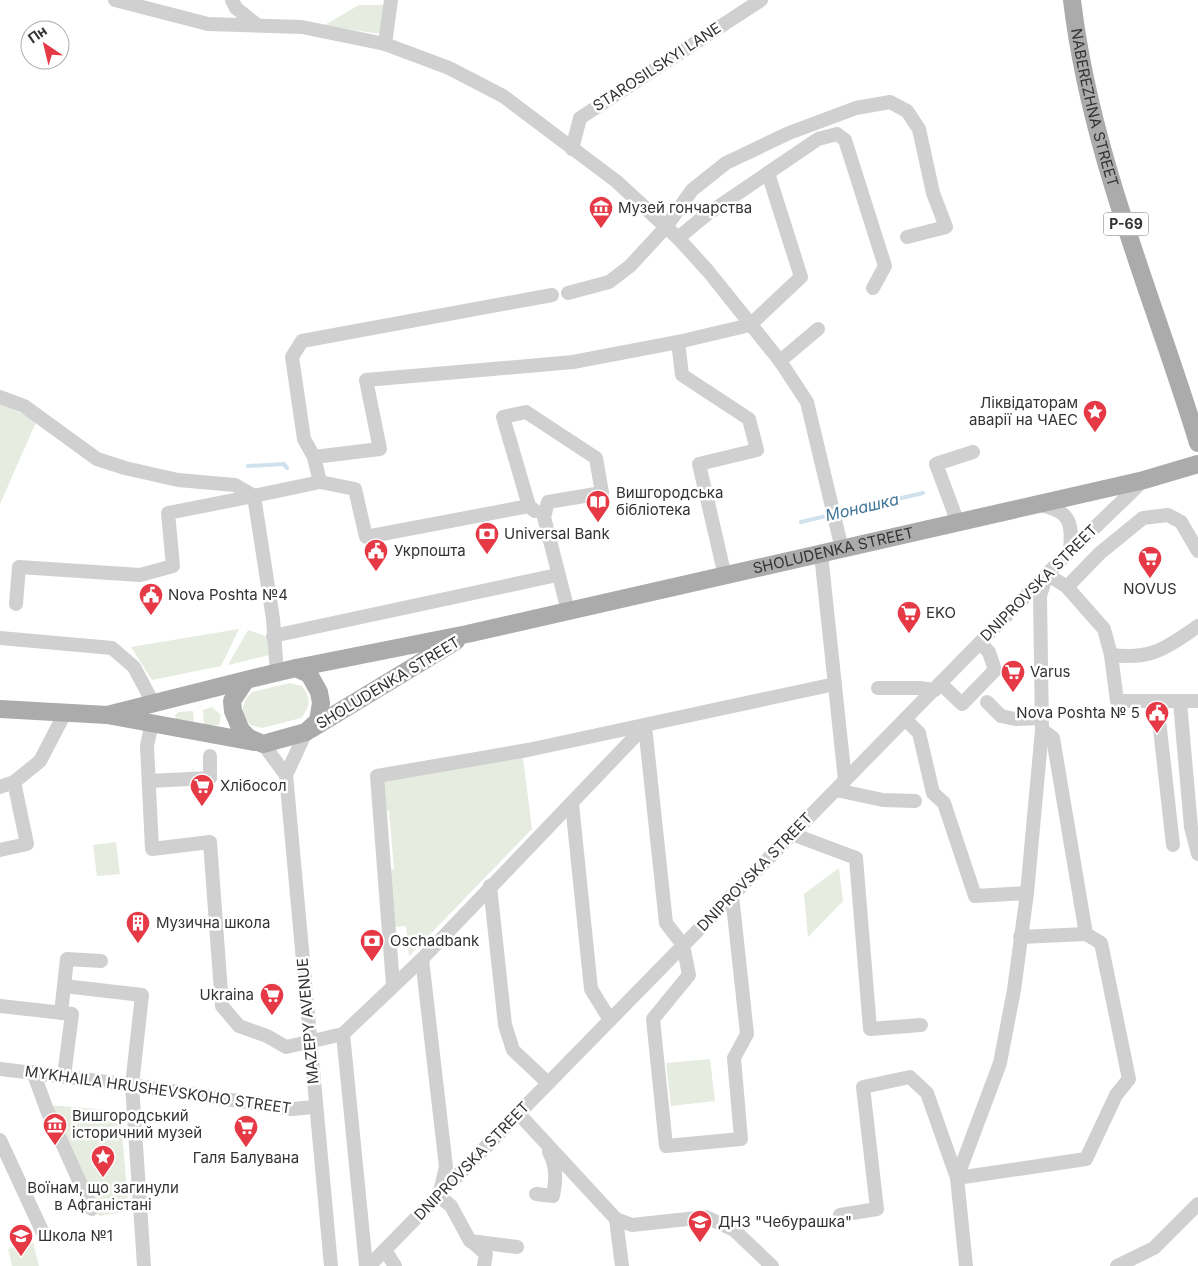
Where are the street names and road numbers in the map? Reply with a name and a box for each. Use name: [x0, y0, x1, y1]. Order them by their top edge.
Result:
street label: STAROSILSKYI LANE: [589, 18, 724, 115]
street label: NABEREZHNA STREET: [1067, 27, 1123, 189]
road number: Р-69: [1104, 212, 1148, 235]
street label: DNIPROVSKA STREET: [976, 520, 1101, 645]
street label: SHOLUDENKA STREET: [751, 523, 915, 578]
street label: SHOLUDENKA STREET: [312, 632, 463, 733]
street label: DNIPROVSKA STREET: [693, 808, 816, 935]
street label: MAZEPY AVENUE: [293, 957, 322, 1085]
street label: MYKHAILA HRUSHEVSKOHO STREET: [24, 1061, 292, 1118]
street label: DNIPROVSKA STREET: [410, 1097, 533, 1224]

